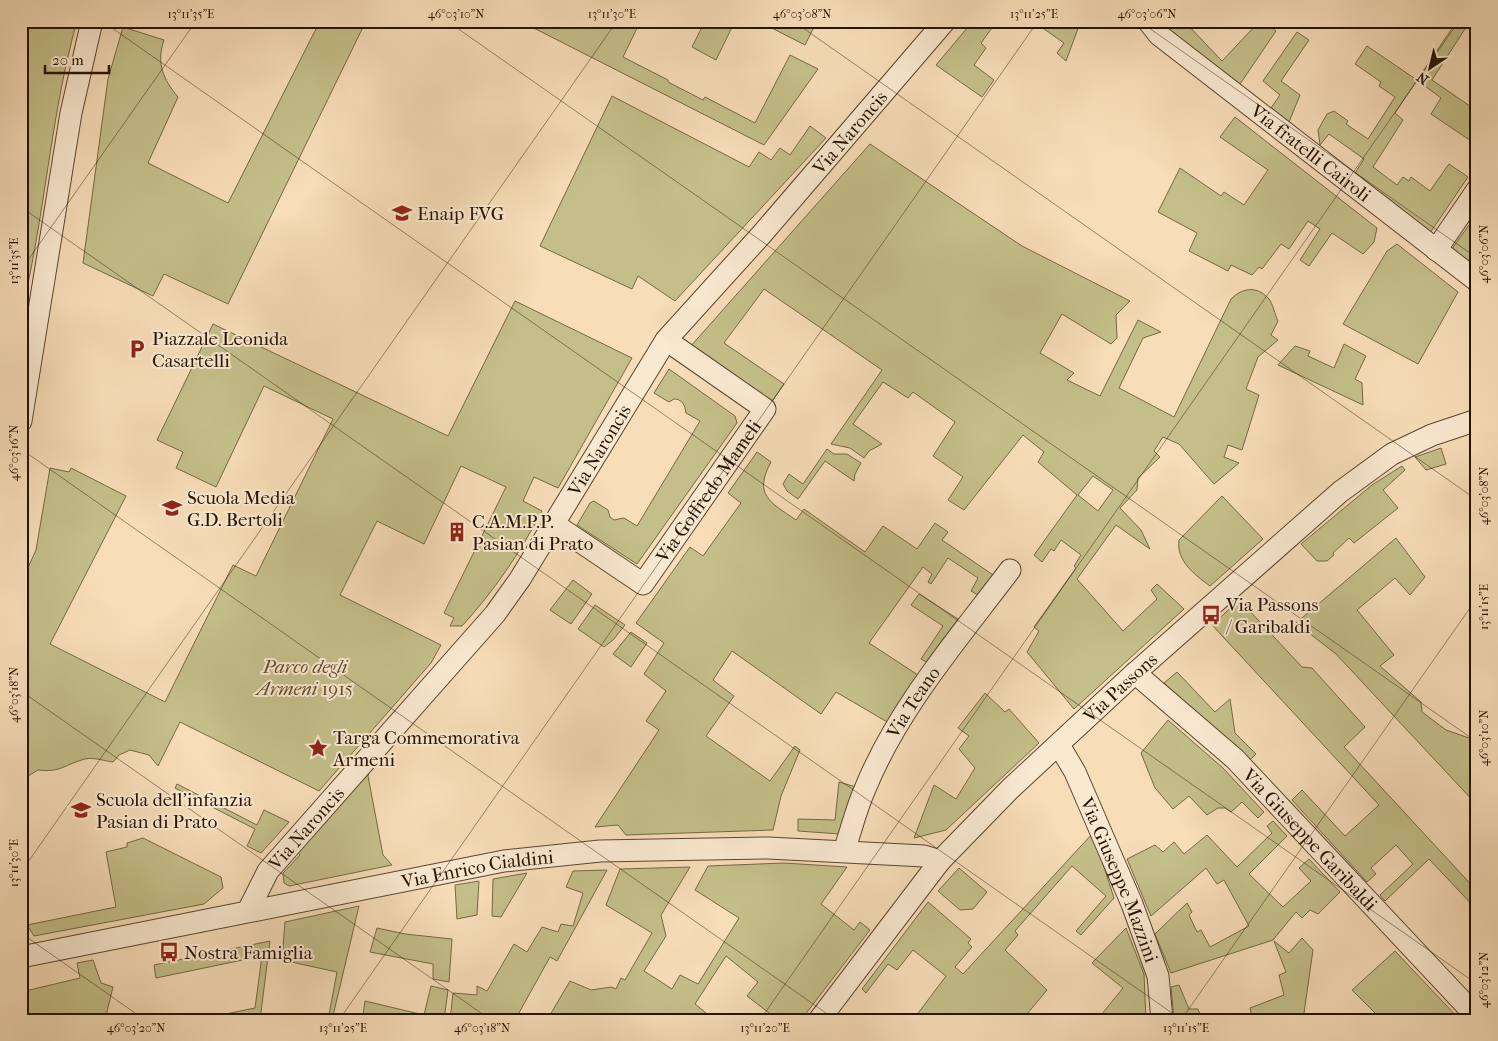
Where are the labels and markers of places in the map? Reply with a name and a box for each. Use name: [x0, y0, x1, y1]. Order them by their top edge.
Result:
school or university icon: Enaip FVG: [391, 202, 413, 224]
place label: Enaip FVG: [417, 203, 504, 225]
place label: Piazzale Leonida Casartelli: [152, 328, 288, 372]
parking icon: Piazzale Leonida Casartelli: [126, 338, 148, 360]
place label: Scuola Media G.D. Bertoli: [187, 487, 295, 531]
school or university icon: Scuola Media G.D. Bertoli: [161, 497, 183, 519]
place label: C.A.M.P.P. Pasian di Prato: [472, 511, 594, 555]
building icon: C.A.M.P.P. Pasian di Prato: [446, 521, 468, 543]
place label: Via Passons / Garibaldi: [1225, 594, 1318, 638]
bus stop icon: Via Passons / Garibaldi: [1200, 604, 1222, 626]
place label: Targa Commemorativa Armeni: [332, 727, 520, 771]
place icon: Targa Commemorativa Armeni: [307, 737, 329, 759]
place label: Scuola dell'infanzia Pasian di Prato: [96, 789, 252, 833]
school or university icon: Scuola dell'infanzia Pasian di Prato: [70, 799, 92, 821]
bus stop icon: Nostra Famiglia: [158, 941, 180, 963]
place label: Nostra Famiglia: [184, 942, 313, 964]

